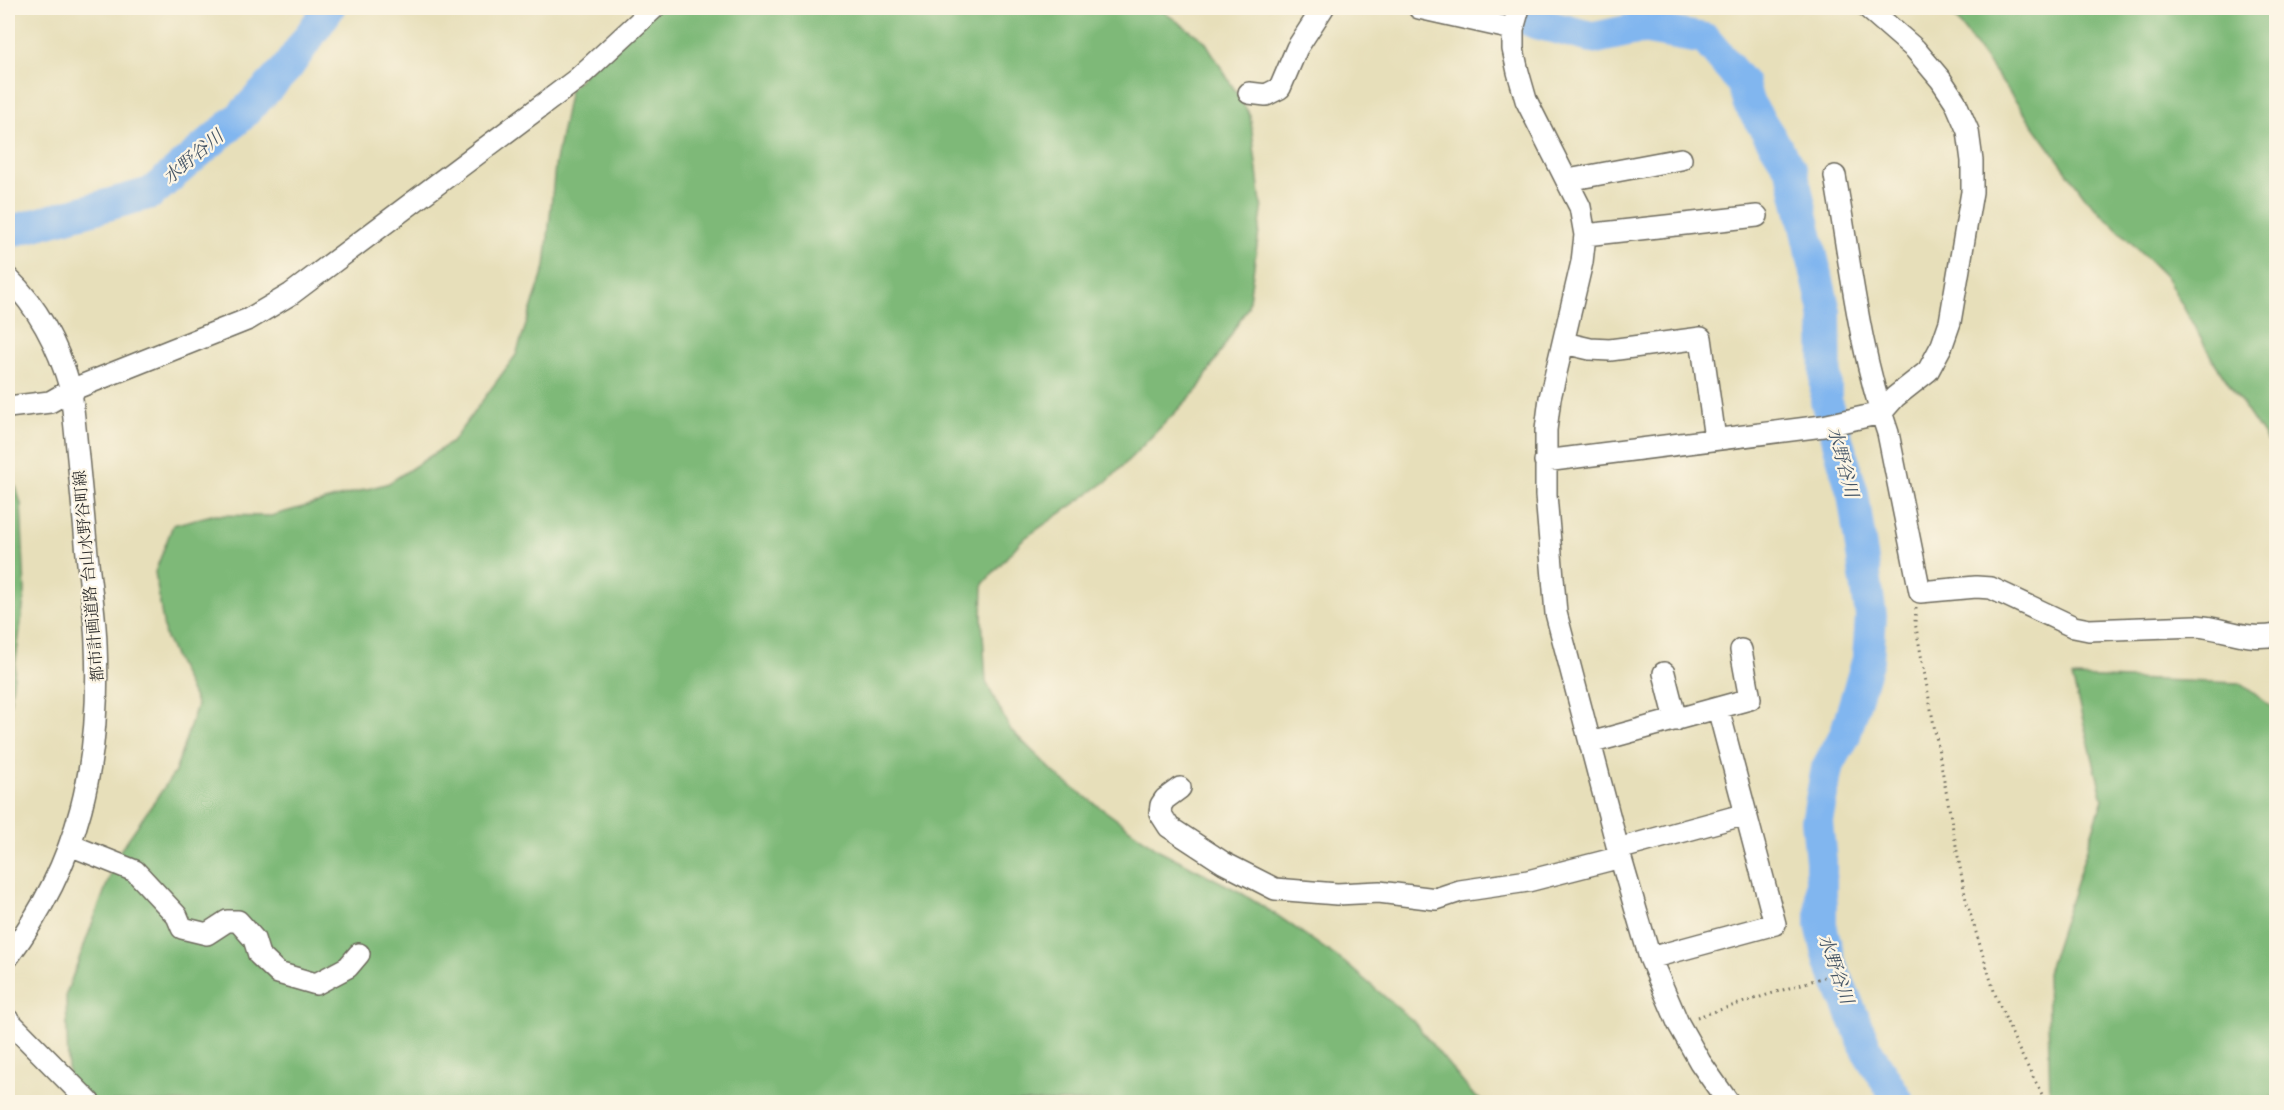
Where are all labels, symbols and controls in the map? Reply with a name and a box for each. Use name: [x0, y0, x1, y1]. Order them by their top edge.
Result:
water label: 水野谷川: [158, 124, 229, 189]
water label: 水野谷川: [1823, 424, 1863, 502]
street label: 都市計画道路 台山水野谷町線: [69, 469, 107, 683]
water label: 水野谷川: [1814, 931, 1859, 1009]

